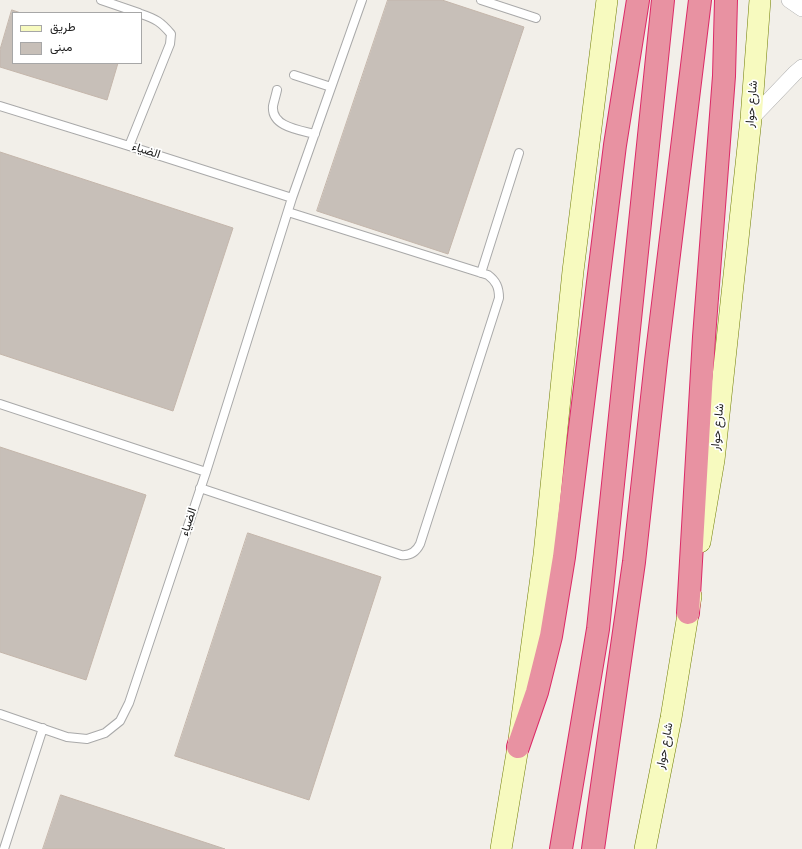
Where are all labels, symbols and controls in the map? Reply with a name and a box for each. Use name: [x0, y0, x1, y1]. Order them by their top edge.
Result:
legend: [12, 12, 142, 64]
text: طريق: [50, 20, 75, 35]
text: مبنى: [50, 40, 72, 55]
street label: شارع حوار: [743, 80, 761, 128]
street label: الضياء: [130, 140, 162, 162]
street label: شارع حوار: [708, 403, 728, 451]
street label: الضياء: [178, 506, 200, 538]
street label: شارع حوار: [653, 722, 677, 770]

